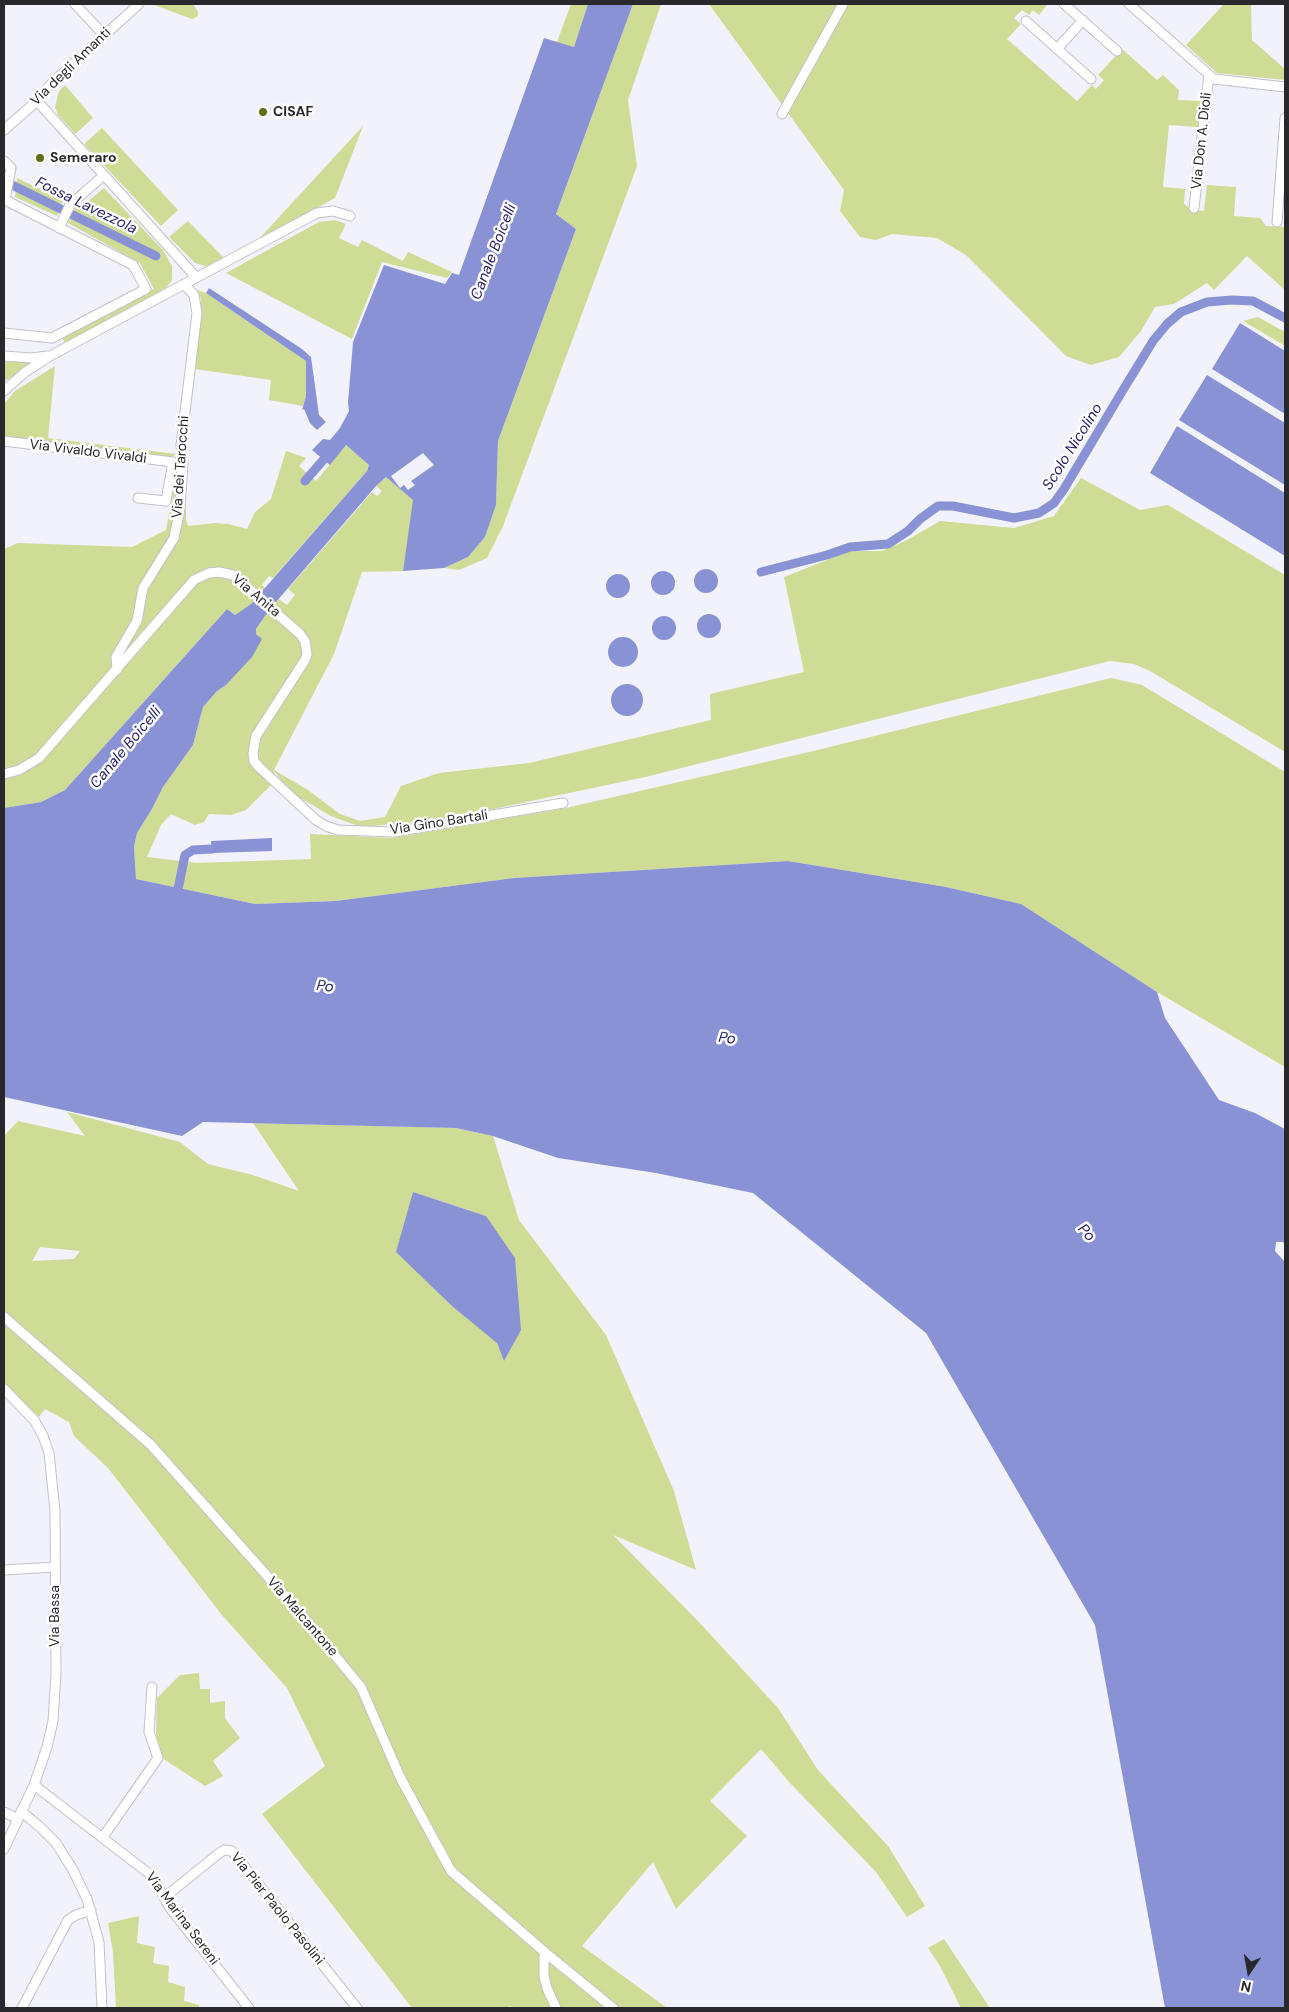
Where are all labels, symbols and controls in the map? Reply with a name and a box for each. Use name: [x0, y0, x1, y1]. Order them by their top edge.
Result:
street label: Via degli Amanti: [27, 24, 115, 110]
street label: Via Don A. Dioli: [1189, 92, 1215, 190]
place label: CISAF: [273, 104, 313, 120]
marker: CISAF: [257, 106, 269, 118]
place label: Semeraro: [50, 150, 117, 166]
marker: Semeraro: [34, 152, 46, 164]
water label: Fossa Lavezzola: [32, 174, 140, 238]
water label: Canale Boicelli: [467, 202, 521, 302]
water label: Scolo Nicolino: [1039, 400, 1107, 494]
street label: Via dei Tarocchi: [169, 415, 193, 519]
street label: Via Vivaldo Vivaldi: [28, 436, 148, 468]
street label: Via Anita: [228, 571, 284, 621]
water label: Canale Boicelli: [87, 703, 165, 793]
street label: Via Gino Bartali: [389, 807, 489, 839]
water label: Po: [315, 977, 335, 997]
water label: Po: [717, 1029, 737, 1049]
water label: Po: [1073, 1221, 1099, 1245]
street label: Via Malcantone: [263, 1574, 341, 1660]
street label: Via Bassa: [47, 1585, 63, 1647]
street label: Via Pier Paolo Pasolini: [226, 1849, 328, 1969]
street label: Via Marina Sereni: [142, 1869, 222, 1969]
north arrow: [1224, 1947, 1274, 1997]
text: N: [1239, 1977, 1253, 1997]

